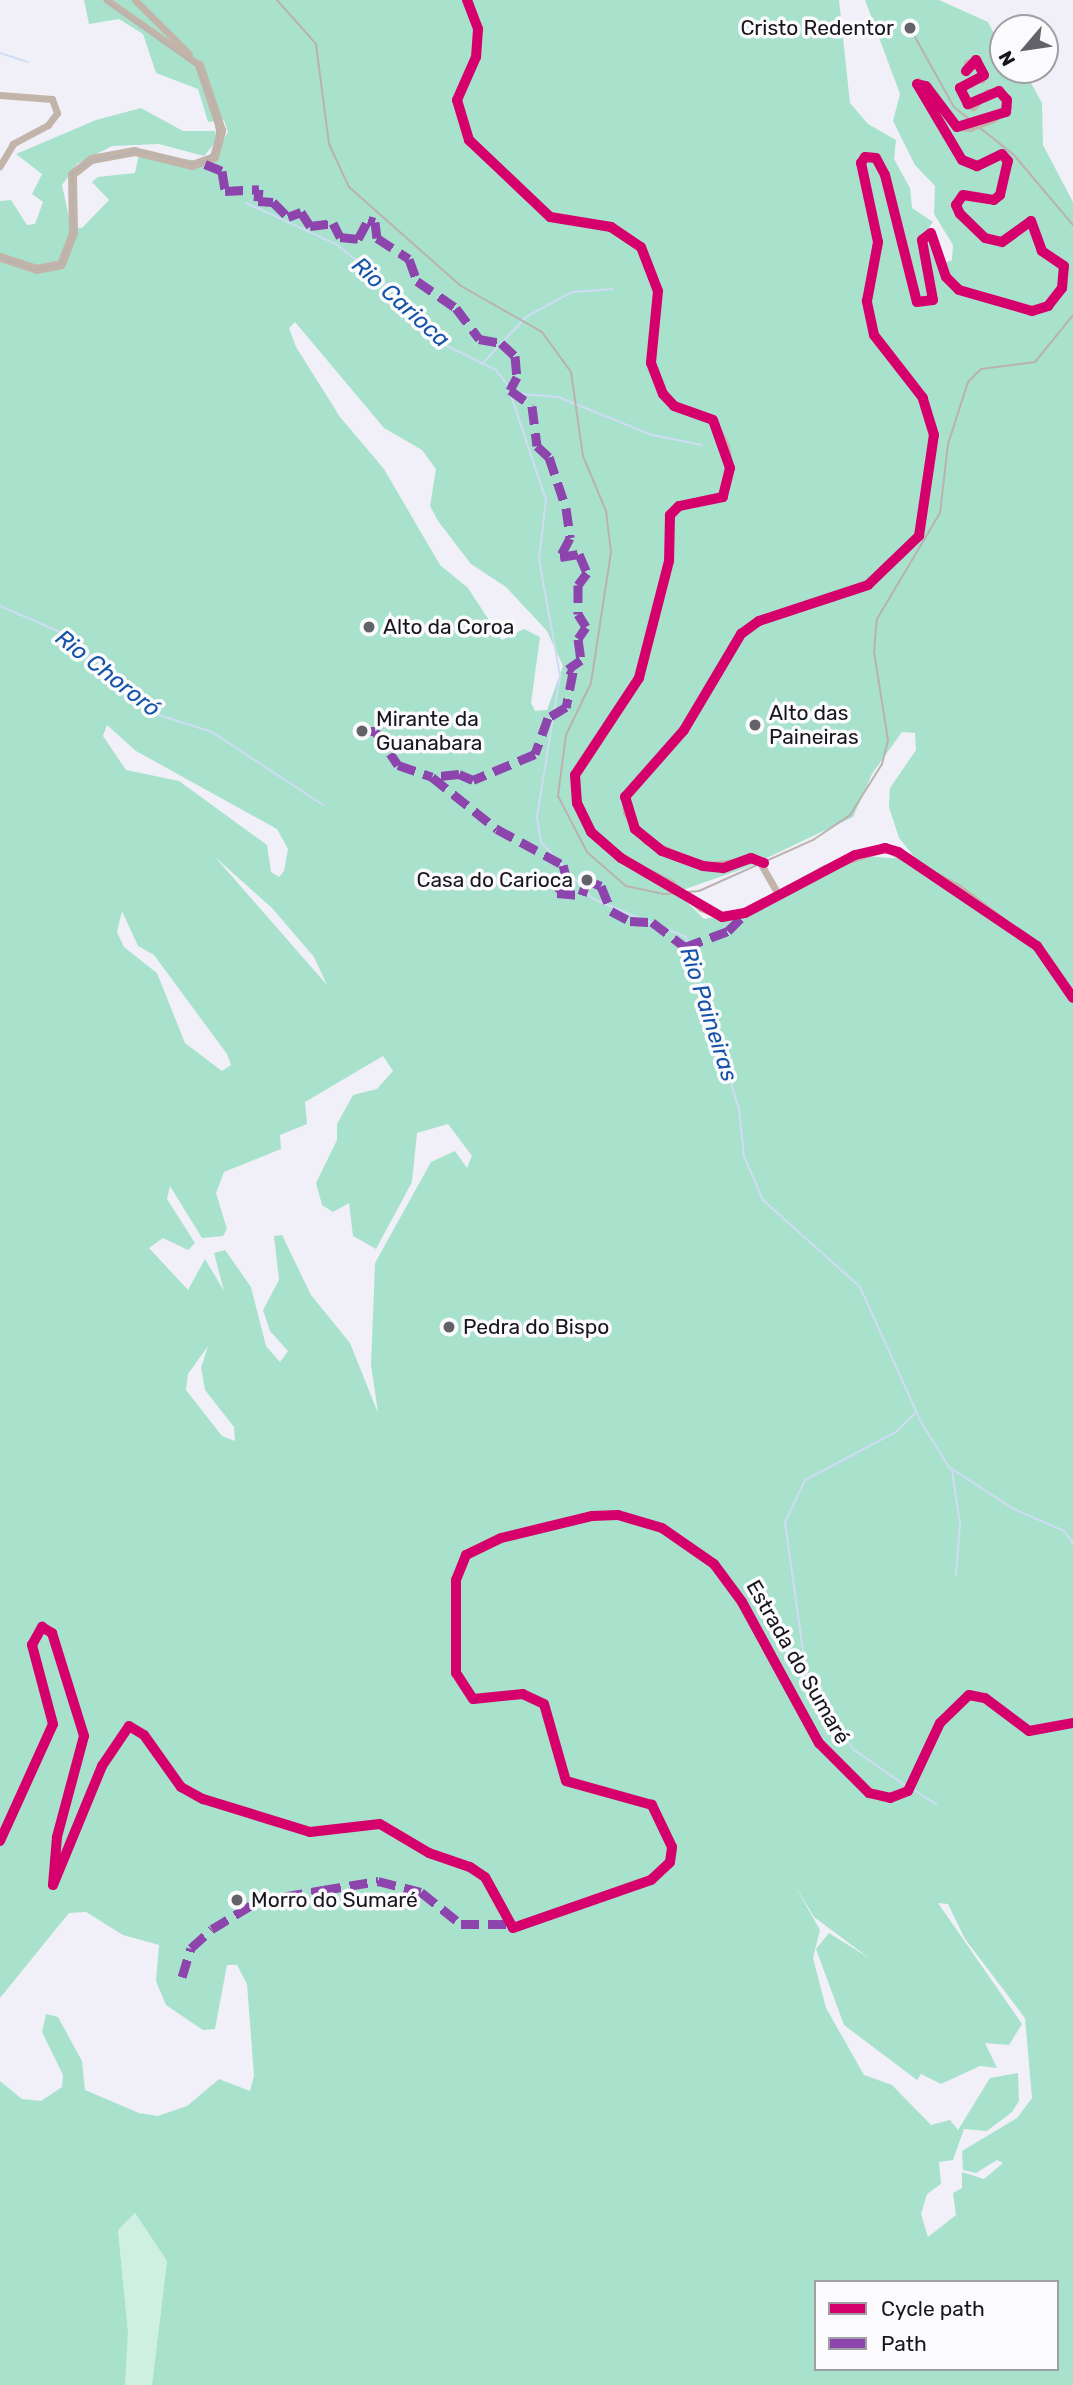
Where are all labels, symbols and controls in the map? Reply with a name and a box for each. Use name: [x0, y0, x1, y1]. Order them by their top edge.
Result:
north arrow: [989, 14, 1059, 84]
place label: Cristo Redentor: [740, 15, 894, 41]
marker: Cristo Redentor: [900, 18, 920, 38]
text: N: [994, 47, 1020, 70]
water label: Rio Carioca: [346, 251, 456, 353]
place label: Alto da Coroa: [383, 614, 514, 640]
marker: Alto da Coroa: [361, 619, 377, 635]
water label: Rio Chororó: [50, 623, 166, 723]
place label: Alto das Paineiras: [769, 700, 859, 750]
place label: Mirante da Guanabara: [376, 706, 482, 756]
marker: Alto das Paineiras: [747, 717, 763, 733]
marker: Mirante da Guanabara: [354, 723, 370, 739]
place label: Casa do Carioca: [416, 867, 573, 893]
marker: Casa do Carioca: [579, 872, 595, 888]
water label: Rio Paineiras: [674, 943, 744, 1085]
place label: Pedra do Bispo: [463, 1314, 609, 1340]
marker: Pedra do Bispo: [441, 1319, 457, 1335]
street label: Estrada do Sumaré: [741, 1575, 855, 1749]
place label: Morro do Sumaré: [251, 1887, 418, 1913]
marker: Morro do Sumaré: [229, 1892, 245, 1908]
legend: [814, 2280, 1059, 2371]
text: Cycle path: [881, 2296, 985, 2321]
text: Path: [881, 2331, 927, 2356]

